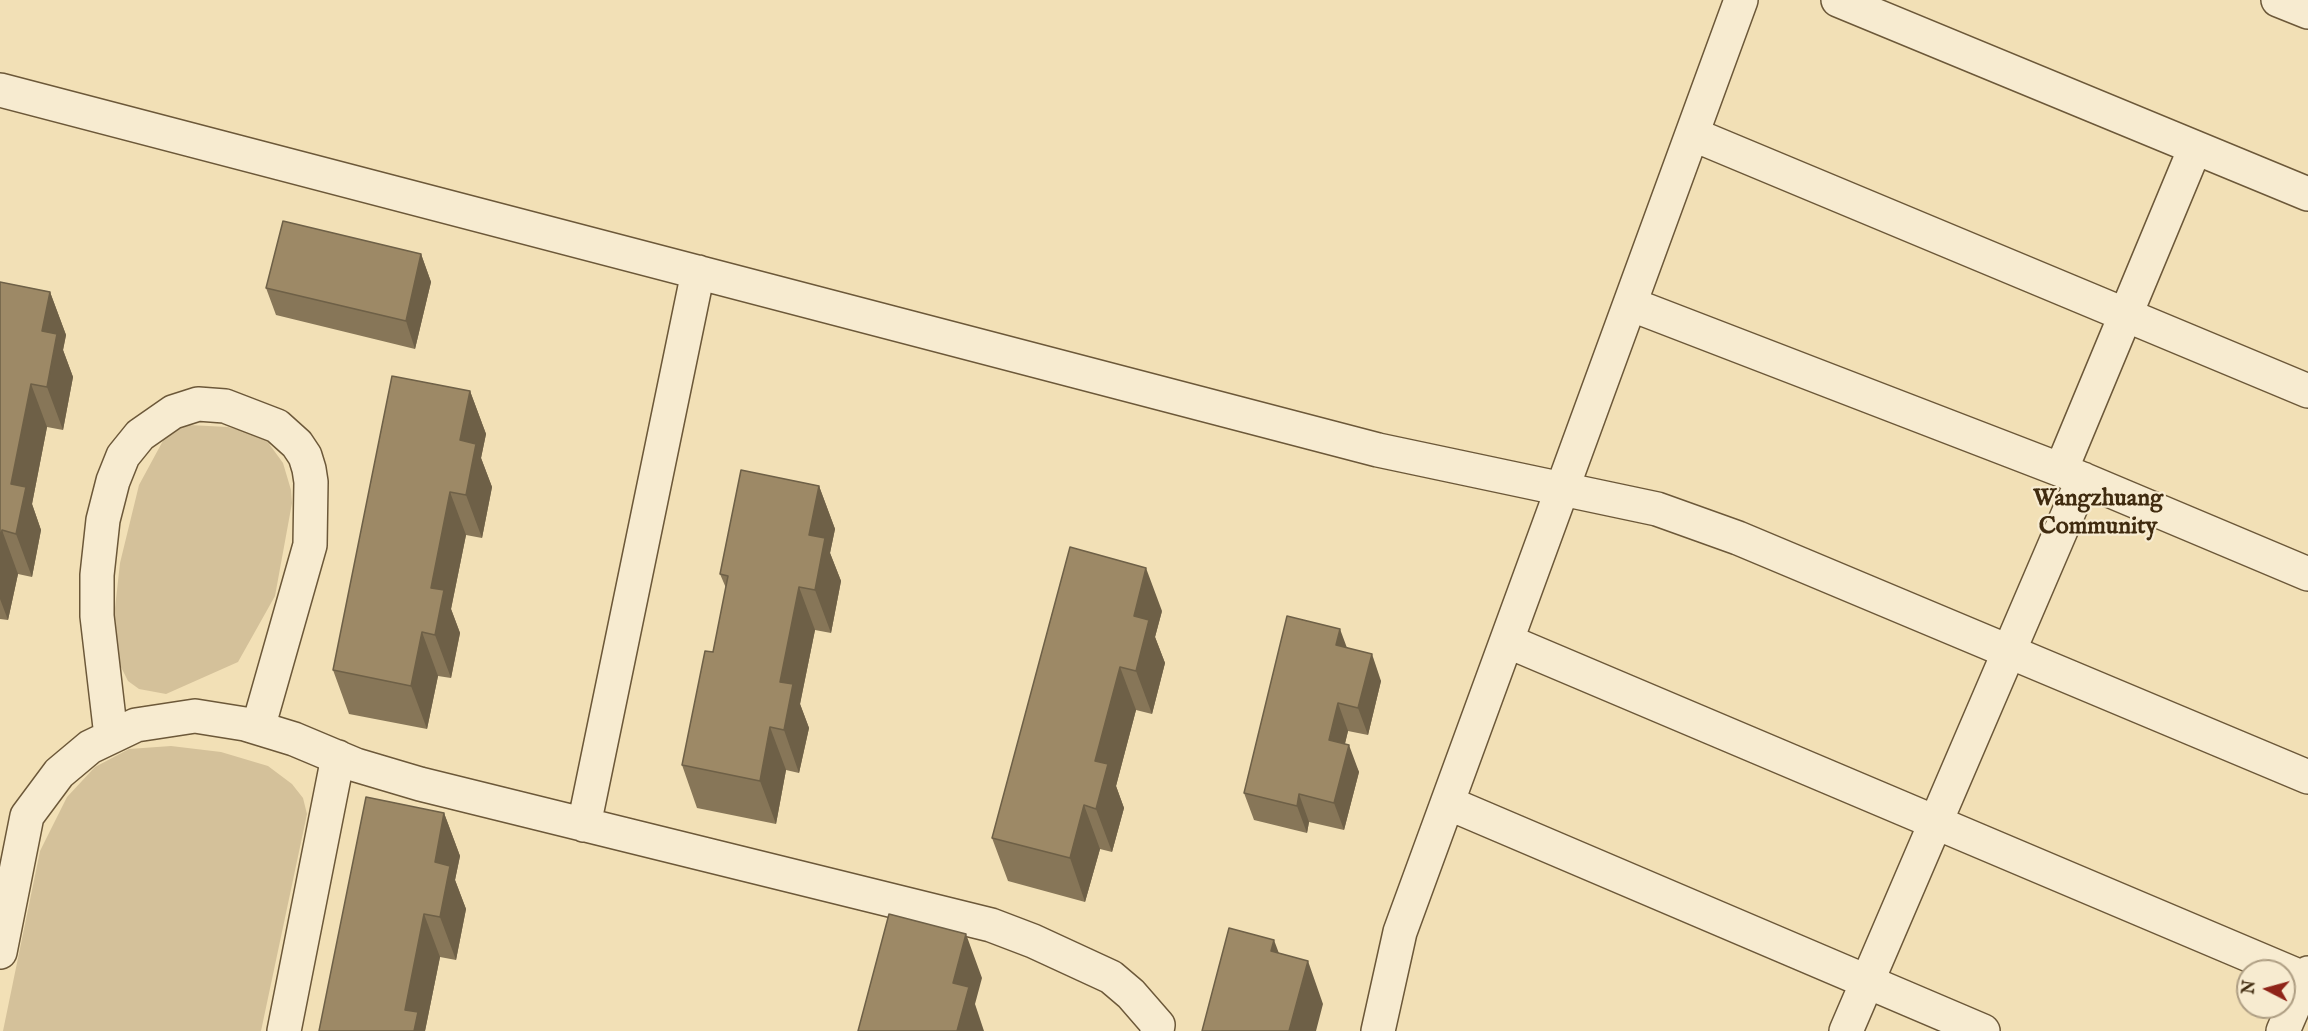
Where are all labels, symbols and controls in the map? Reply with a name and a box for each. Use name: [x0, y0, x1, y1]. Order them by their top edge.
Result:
district label: Wangzhuang Community: [2033, 486, 2163, 542]
north arrow: [2236, 959, 2296, 1019]
text: N: [2239, 979, 2261, 995]

